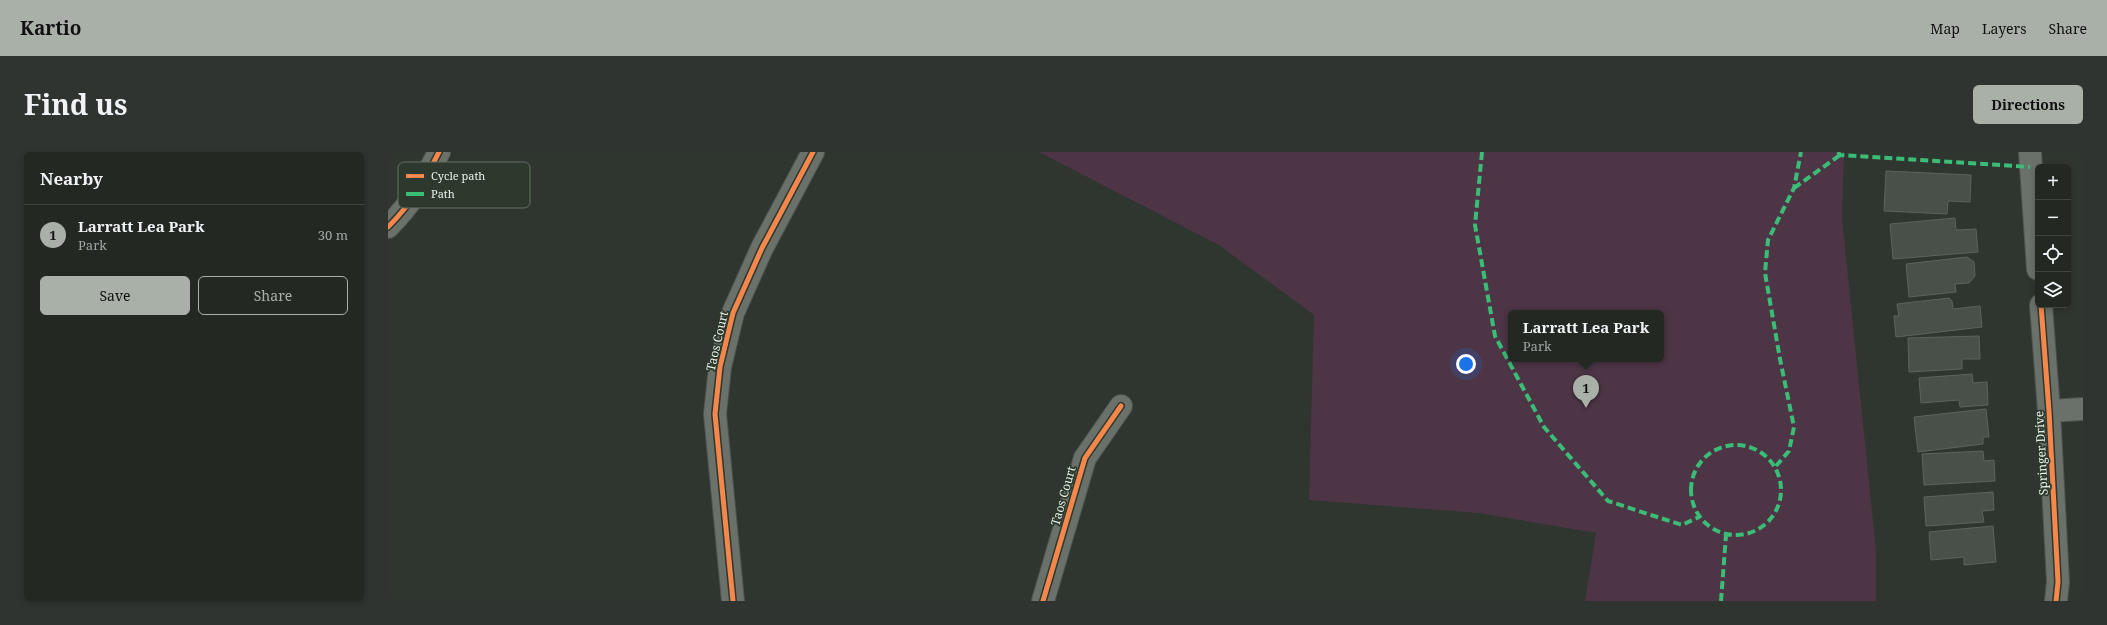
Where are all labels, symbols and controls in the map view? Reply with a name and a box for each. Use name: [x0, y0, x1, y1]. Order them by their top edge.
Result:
text: Kartio: [20, 15, 81, 41]
text: Map: [1930, 19, 1960, 38]
text: Layers: [1982, 19, 2027, 38]
text: Share: [2049, 19, 2087, 38]
text: Find us: [24, 85, 128, 123]
button: Directions: [1973, 85, 2083, 124]
legend: [398, 162, 530, 208]
map controls: [2035, 164, 2071, 308]
button: +: [2035, 164, 2071, 200]
text: Nearby: [40, 167, 103, 190]
text: Cycle path: [431, 168, 485, 183]
text: Path: [431, 186, 455, 201]
button: −: [2035, 200, 2071, 236]
text: Larratt Lea Park: [78, 216, 205, 236]
text: 1: [49, 226, 57, 244]
text: 30 m: [318, 226, 348, 244]
text: Park: [78, 236, 107, 254]
button: locate: [2035, 236, 2071, 272]
button: layers: [2035, 272, 2071, 308]
button: Save: [40, 276, 190, 315]
button: Share: [198, 276, 348, 315]
street label: Taos Court: [702, 309, 732, 373]
popup: [1508, 310, 1664, 362]
text: Larratt Lea Park: [1523, 317, 1649, 337]
text: Park: [1523, 337, 1552, 355]
your location: [1456, 354, 1476, 374]
pin: 1: [1573, 375, 1599, 408]
street label: Springer Drive: [2030, 410, 2052, 496]
street label: Taos Court: [1046, 464, 1080, 528]

